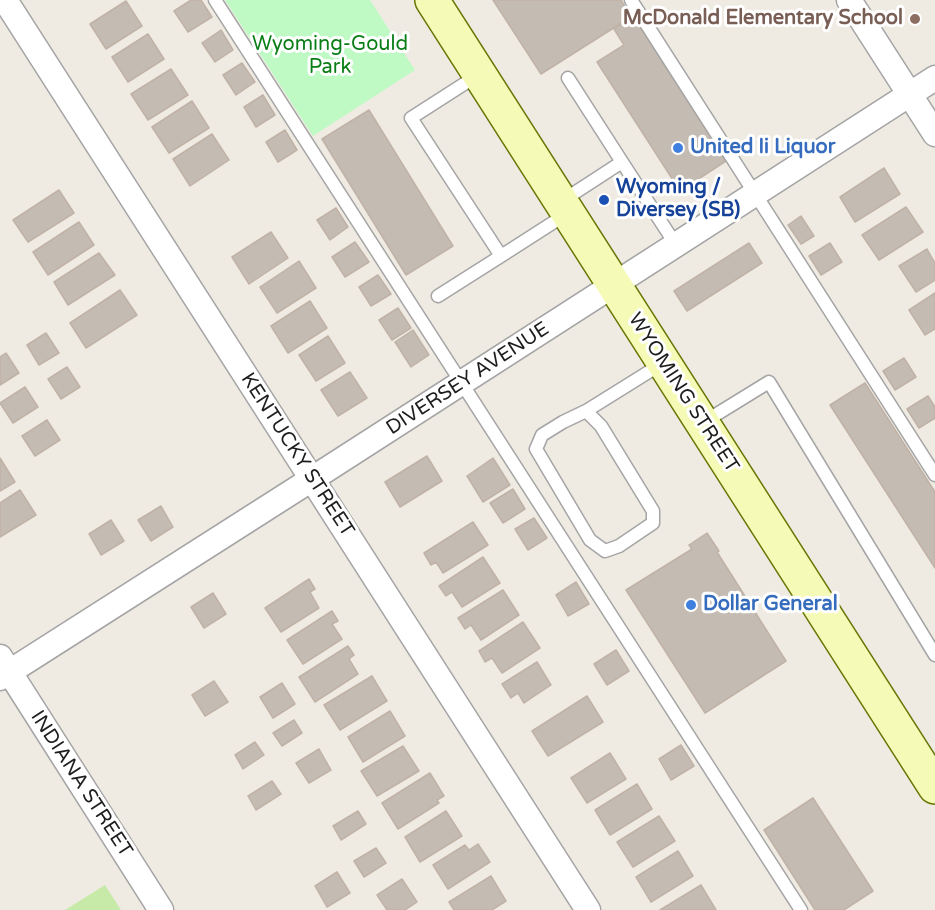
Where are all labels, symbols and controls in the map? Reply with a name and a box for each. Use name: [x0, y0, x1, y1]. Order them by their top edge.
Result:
place label: McDonald Elementary School: [623, 7, 903, 31]
marker: McDonald Elementary School: [908, 12, 922, 26]
park label: Wyoming-Gould Park: [252, 33, 408, 80]
place label: United Ii Liquor: [690, 136, 835, 160]
marker: United Ii Liquor: [671, 141, 685, 155]
place label: Wyoming / Diversey (SB): [616, 176, 740, 223]
marker: Wyoming / Diversey (SB): [597, 193, 611, 207]
street label: WYOMING STREET: [622, 308, 744, 478]
street label: DIVERSEY AVENUE: [382, 317, 554, 441]
street label: KENTUCKY STREET: [235, 369, 359, 541]
place label: Dollar General: [703, 593, 838, 617]
marker: Dollar General: [684, 598, 698, 612]
street label: INDIANA STREET: [25, 706, 137, 862]

